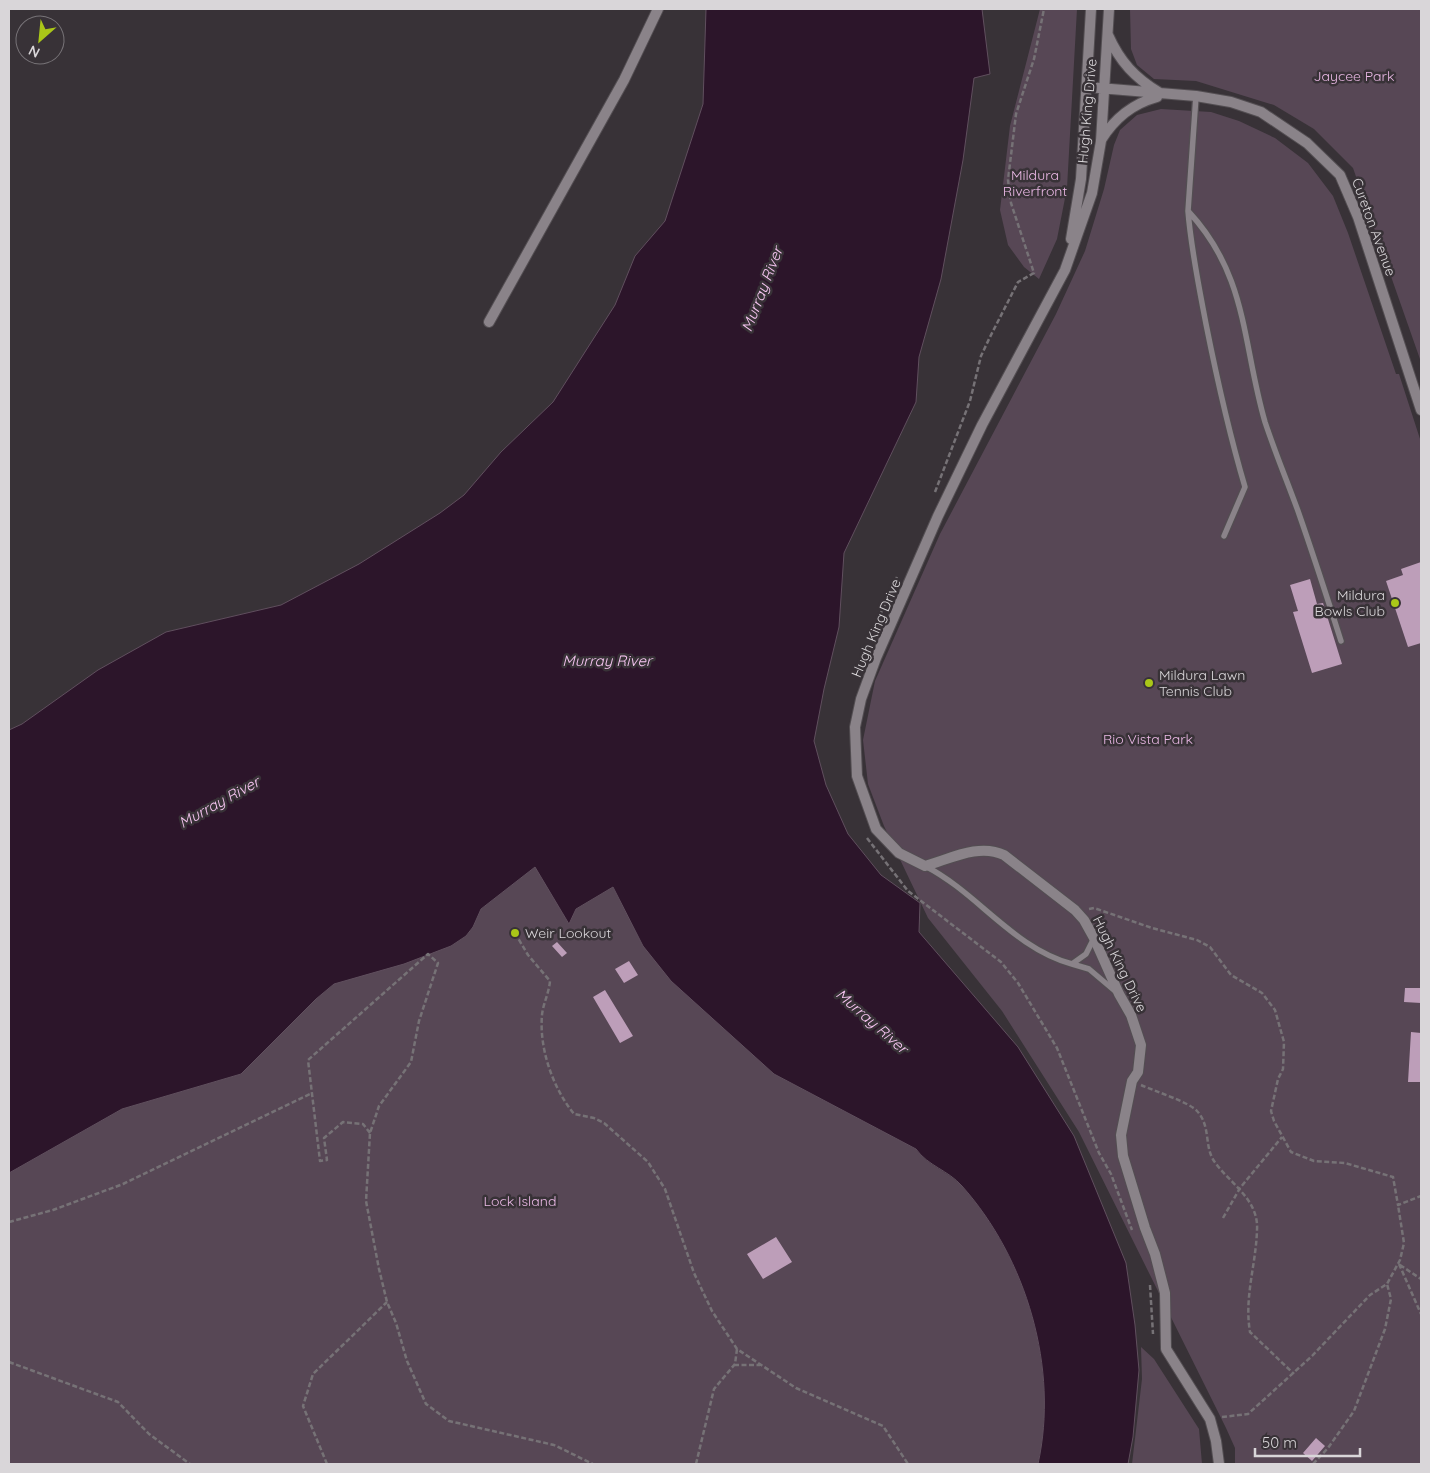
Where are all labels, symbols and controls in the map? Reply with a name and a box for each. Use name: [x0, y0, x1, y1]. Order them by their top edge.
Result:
north arrow: [15, 15, 65, 65]
text: N: [25, 41, 43, 62]
street label: Hugh King Drive: [1073, 58, 1101, 164]
park label: Jaycee Park: [1314, 67, 1394, 85]
park label: Mildura Riverfront: [1003, 166, 1067, 200]
street label: Cureton Avenue: [1348, 176, 1400, 279]
water label: Murray River: [737, 242, 788, 334]
street label: Hugh King Drive: [847, 576, 905, 680]
place label: Mildura Bowls Club: [1315, 586, 1385, 620]
marker: Mildura Bowls Club: [1389, 597, 1401, 609]
water label: Murray River: [562, 651, 654, 670]
place label: Mildura Lawn Tennis Club: [1159, 666, 1245, 700]
marker: Mildura Lawn Tennis Club: [1143, 677, 1155, 689]
park label: Rio Vista Park: [1103, 730, 1193, 748]
water label: Murray River: [175, 771, 265, 832]
street label: Hugh King Drive: [1089, 913, 1151, 1015]
place label: Weir Lookout: [525, 924, 611, 942]
marker: Weir Lookout: [509, 927, 521, 939]
water label: Murray River: [832, 985, 914, 1059]
park label: Lock Island: [484, 1192, 556, 1210]
scale bar: [1255, 1426, 1360, 1458]
text: 50 m: [1262, 1433, 1297, 1452]

